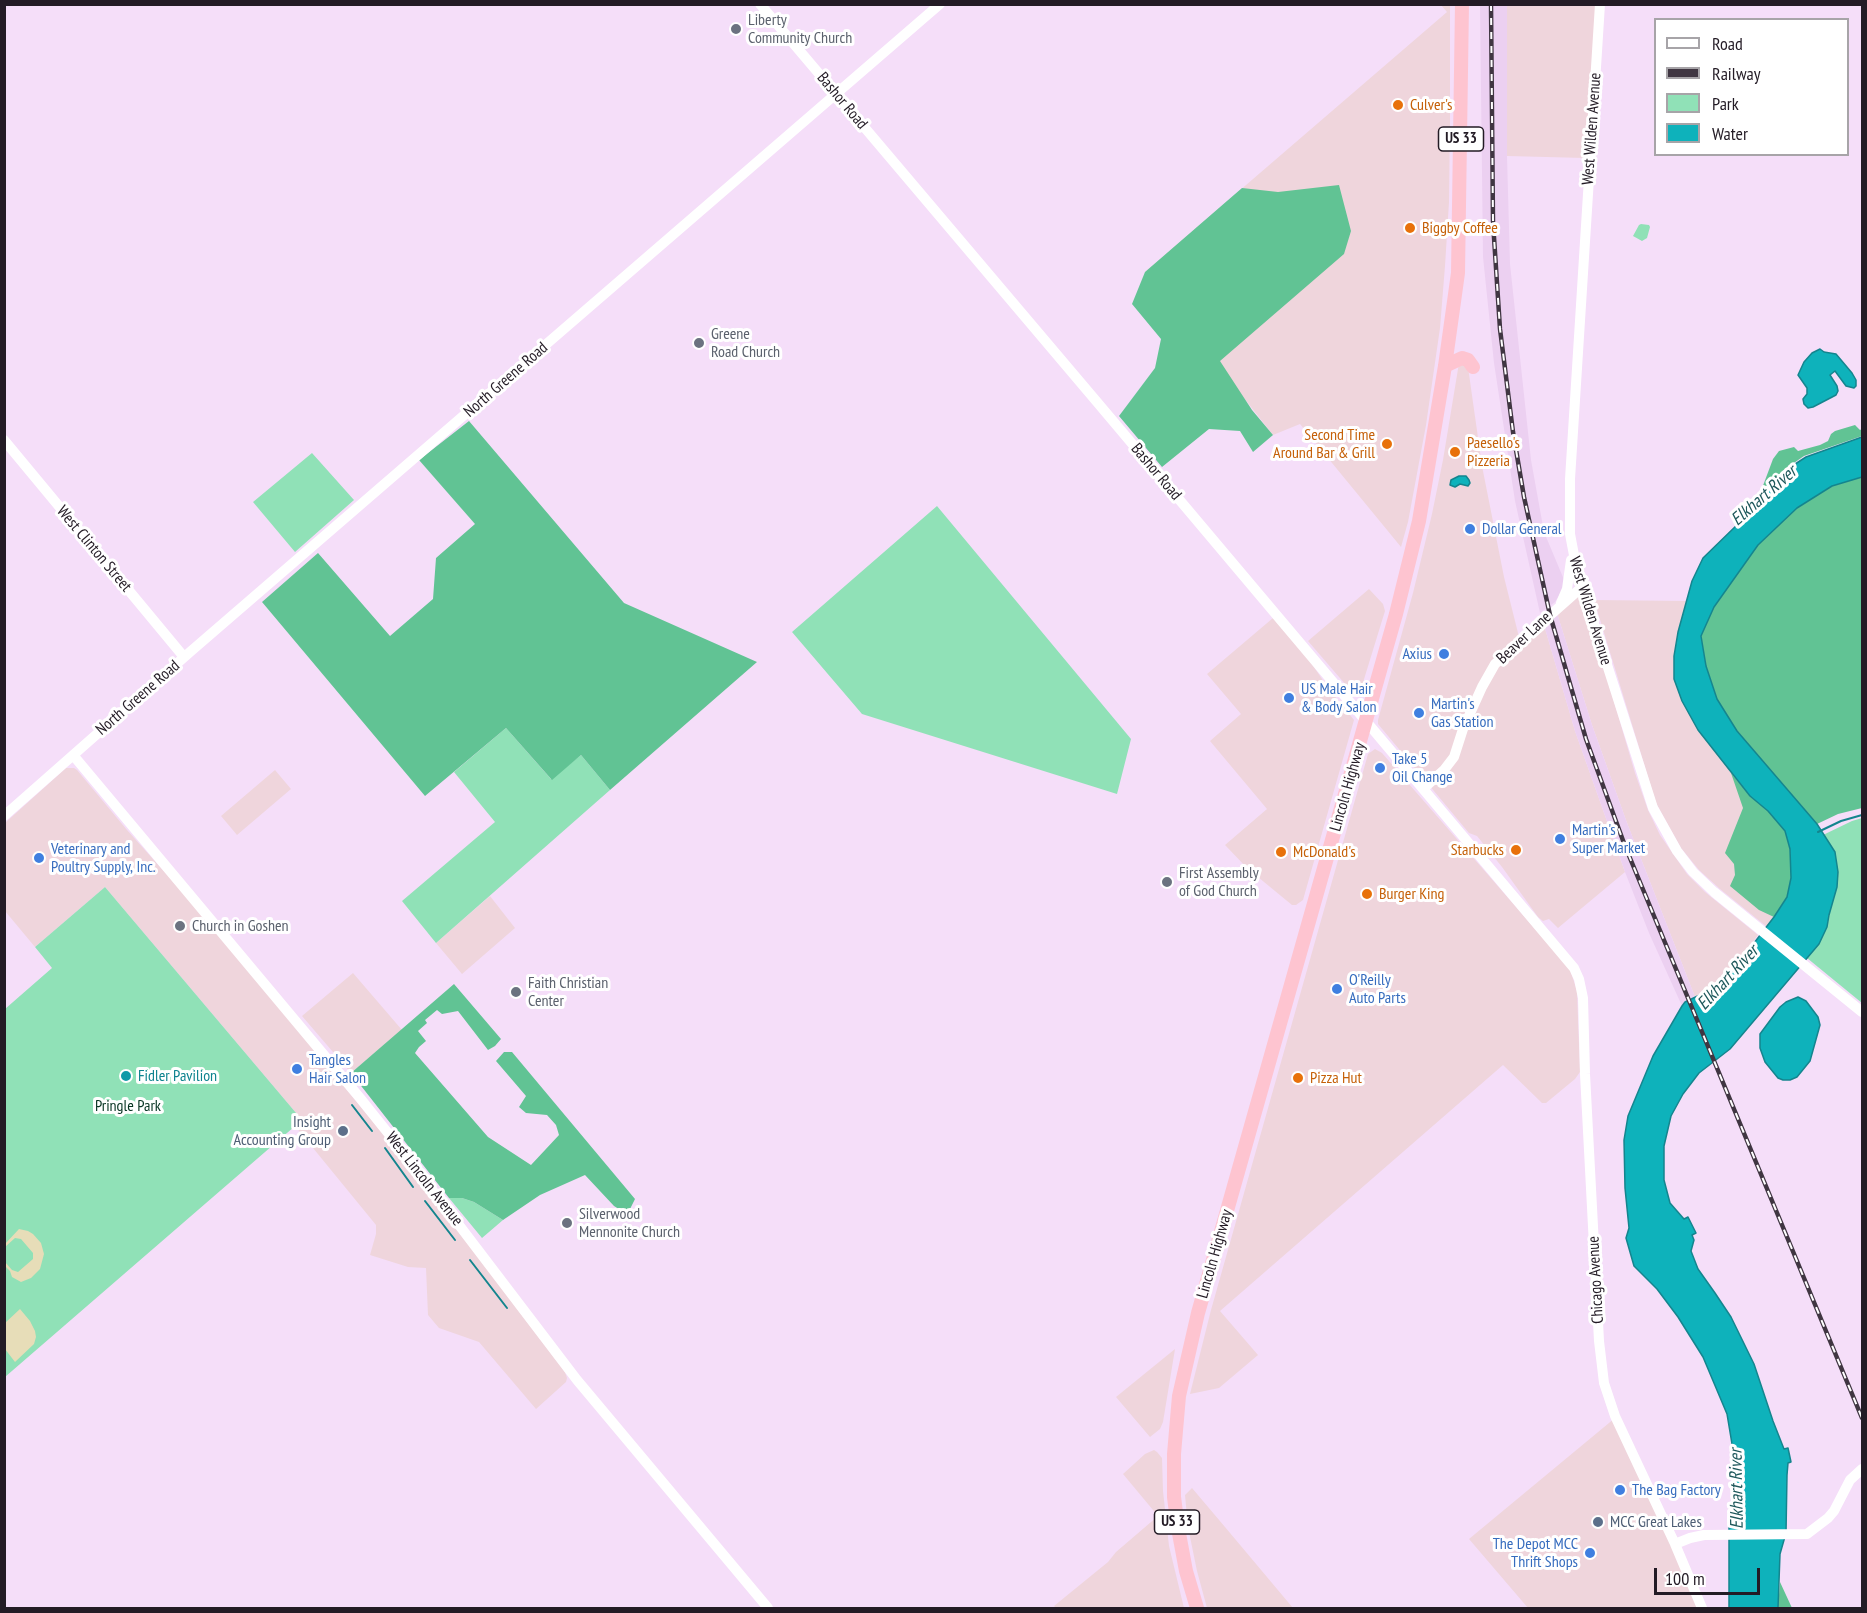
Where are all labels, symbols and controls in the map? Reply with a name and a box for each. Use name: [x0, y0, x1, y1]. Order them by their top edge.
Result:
place label: Liberty Community Church: [748, 10, 852, 48]
legend: [1654, 18, 1849, 156]
marker: Liberty Community Church: [729, 22, 743, 36]
text: Road: [1712, 32, 1743, 55]
text: Railway: [1712, 62, 1761, 85]
street label: Bashor Road: [813, 69, 871, 133]
street label: West Wilden Avenue: [1579, 72, 1605, 186]
text: Park: [1712, 92, 1739, 115]
place label: Culver's: [1410, 95, 1452, 115]
marker: Culver's: [1391, 98, 1405, 112]
text: Water: [1712, 122, 1748, 145]
road number: US 33: [1438, 127, 1484, 151]
place label: Biggby Coffee: [1422, 218, 1498, 238]
marker: Biggby Coffee: [1403, 221, 1417, 235]
place label: Greene Road Church: [711, 324, 780, 362]
marker: Greene Road Church: [692, 336, 706, 350]
street label: North Greene Road: [460, 338, 552, 422]
place label: Second Time Around Bar & Grill: [1273, 425, 1375, 463]
place label: Paesello's Pizzeria: [1467, 433, 1520, 471]
marker: Second Time Around Bar & Grill: [1380, 437, 1394, 451]
street label: Bashor Road: [1127, 440, 1185, 504]
marker: Paesello's Pizzeria: [1448, 445, 1462, 459]
water label: Elkhart River: [1727, 462, 1801, 530]
street label: West Clinton Street: [52, 502, 136, 596]
place label: Dollar General: [1482, 519, 1562, 539]
marker: Dollar General: [1463, 522, 1477, 536]
street label: West Wilden Avenue: [1564, 554, 1616, 668]
street label: Beaver Lane: [1493, 608, 1555, 668]
place label: Axius: [1402, 644, 1432, 664]
marker: Axius: [1437, 647, 1451, 661]
street label: North Greene Road: [92, 656, 184, 740]
place label: US Male Hair & Body Salon: [1301, 679, 1377, 717]
marker: US Male Hair & Body Salon: [1282, 691, 1296, 705]
place label: Martin's Gas Station: [1431, 694, 1494, 732]
marker: Martin's Gas Station: [1412, 706, 1426, 720]
street label: Lincoln Highway: [1326, 740, 1370, 834]
place label: Take 5 Oil Change: [1392, 749, 1453, 787]
marker: Take 5 Oil Change: [1373, 761, 1387, 775]
place label: Martin's Super Market: [1572, 820, 1645, 858]
marker: Martin's Super Market: [1553, 832, 1567, 846]
place label: Veterinary and Poultry Supply, Inc.: [51, 839, 156, 877]
place label: Starbucks: [1451, 840, 1504, 860]
place label: McDonald's: [1293, 842, 1356, 862]
marker: Starbucks: [1509, 843, 1523, 857]
marker: McDonald's: [1274, 845, 1288, 859]
marker: Veterinary and Poultry Supply, Inc.: [32, 851, 46, 865]
place label: First Assembly of God Church: [1179, 863, 1259, 901]
marker: First Assembly of God Church: [1160, 875, 1174, 889]
place label: Burger King: [1379, 884, 1444, 904]
marker: Burger King: [1360, 887, 1374, 901]
place label: Church in Goshen: [192, 916, 289, 936]
marker: Church in Goshen: [173, 919, 187, 933]
water label: Elkhart River: [1693, 941, 1763, 1015]
place label: O'Reilly Auto Parts: [1349, 970, 1406, 1008]
place label: Faith Christian Center: [528, 973, 608, 1011]
marker: O'Reilly Auto Parts: [1330, 982, 1344, 996]
marker: Faith Christian Center: [509, 985, 523, 999]
place label: Tangles Hair Salon: [309, 1050, 366, 1088]
marker: Tangles Hair Salon: [290, 1062, 304, 1076]
place label: Fidler Pavilion: [138, 1066, 217, 1086]
place label: Pizza Hut: [1310, 1068, 1362, 1088]
marker: Fidler Pavilion: [119, 1069, 133, 1083]
marker: Pizza Hut: [1291, 1071, 1305, 1085]
park label: Pringle Park: [95, 1096, 161, 1116]
place label: Insight Accounting Group: [234, 1112, 331, 1150]
marker: Insight Accounting Group: [336, 1124, 350, 1138]
street label: West Lincoln Avenue: [381, 1128, 467, 1230]
place label: Silverwood Mennonite Church: [579, 1204, 680, 1242]
street label: Lincoln Highway: [1193, 1207, 1237, 1301]
marker: Silverwood Mennonite Church: [560, 1216, 574, 1230]
street label: Chicago Avenue: [1584, 1236, 1608, 1324]
water label: Elkhart River: [1726, 1449, 1748, 1529]
place label: The Bag Factory: [1632, 1480, 1721, 1500]
marker: The Bag Factory: [1613, 1483, 1627, 1497]
road number: US 33: [1154, 1510, 1200, 1534]
place label: MCC Great Lakes: [1610, 1512, 1702, 1532]
marker: MCC Great Lakes: [1591, 1515, 1605, 1529]
place label: The Depot MCC Thrift Shops: [1493, 1534, 1578, 1572]
marker: The Depot MCC Thrift Shops: [1583, 1546, 1597, 1560]
scale bar: [1657, 1556, 1764, 1594]
text: 100 m: [1665, 1567, 1705, 1590]

